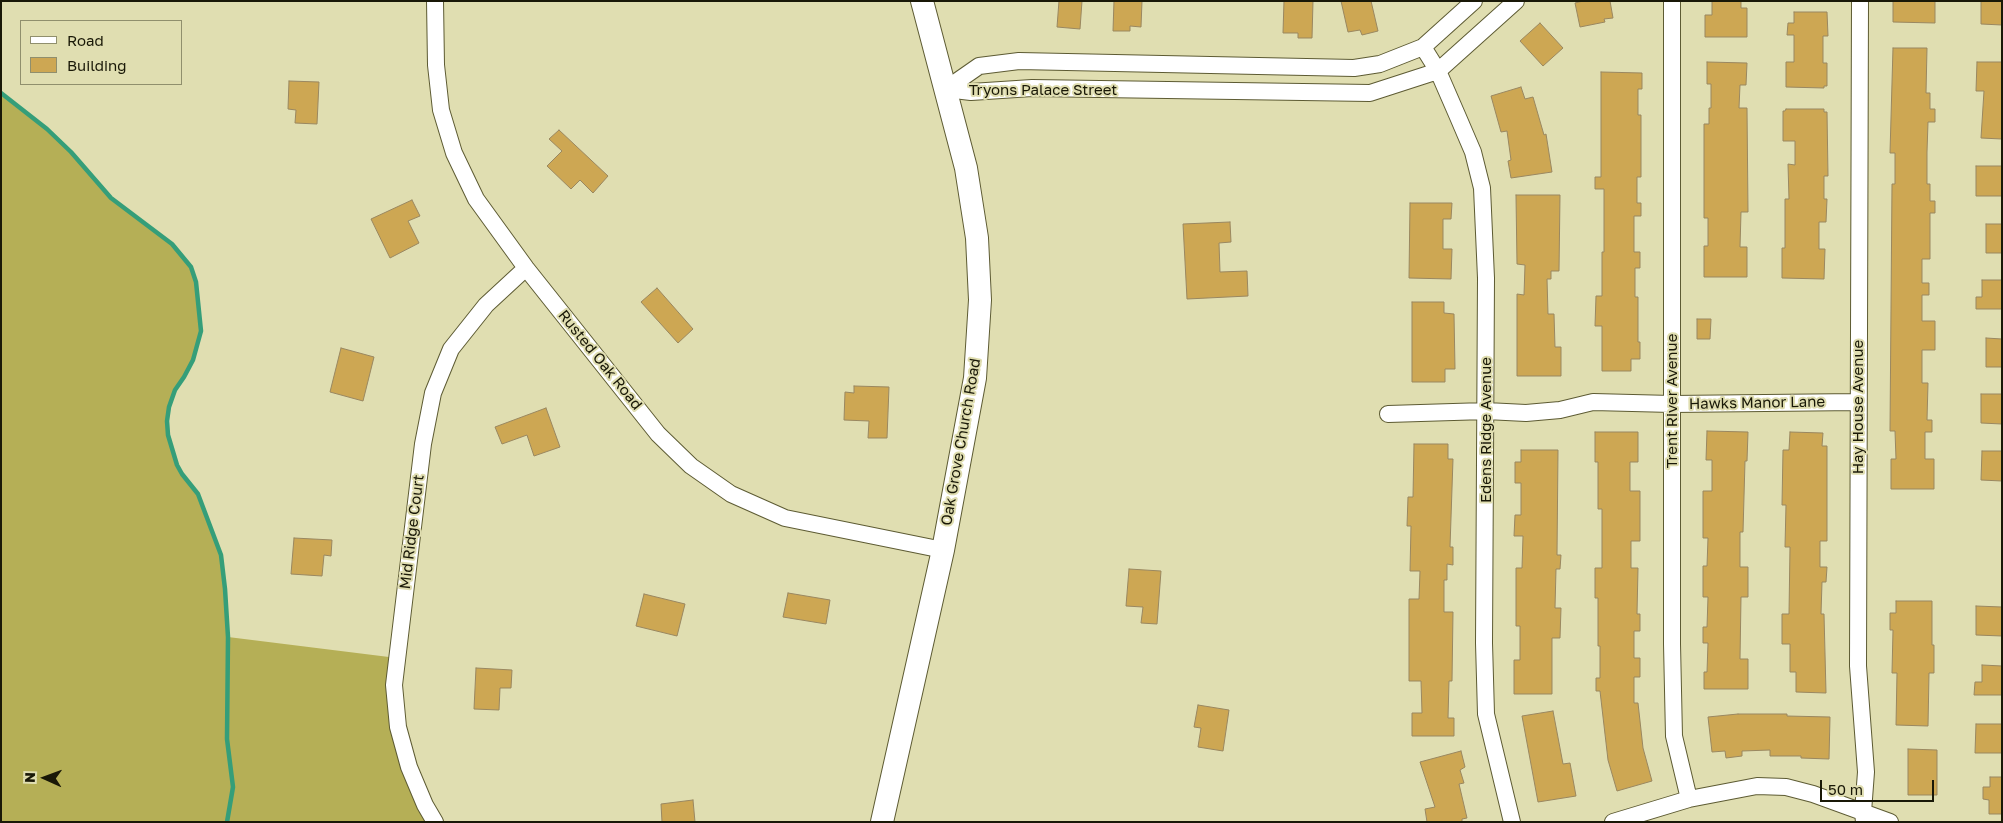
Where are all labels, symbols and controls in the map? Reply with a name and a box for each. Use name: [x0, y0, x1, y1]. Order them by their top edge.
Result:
legend: [20, 20, 182, 85]
text: Road: [67, 31, 104, 49]
text: Building: [67, 56, 127, 74]
street label: Tryons Palace Street: [969, 81, 1117, 99]
street label: Rusted Oak Road: [554, 306, 646, 414]
street label: Trent River Avenue: [1663, 334, 1681, 468]
street label: Hay House Avenue: [1849, 340, 1867, 474]
street label: Oak Grove Church Road: [937, 357, 985, 527]
street label: Edens Ridge Avenue: [1477, 357, 1495, 503]
street label: Hawks Manor Lane: [1689, 393, 1825, 413]
street label: Mid Ridge Court: [396, 474, 428, 590]
north arrow: [20, 753, 70, 803]
scale bar: [1823, 770, 1937, 802]
text: N: [21, 772, 38, 783]
text: 50 m: [1828, 780, 1863, 798]

